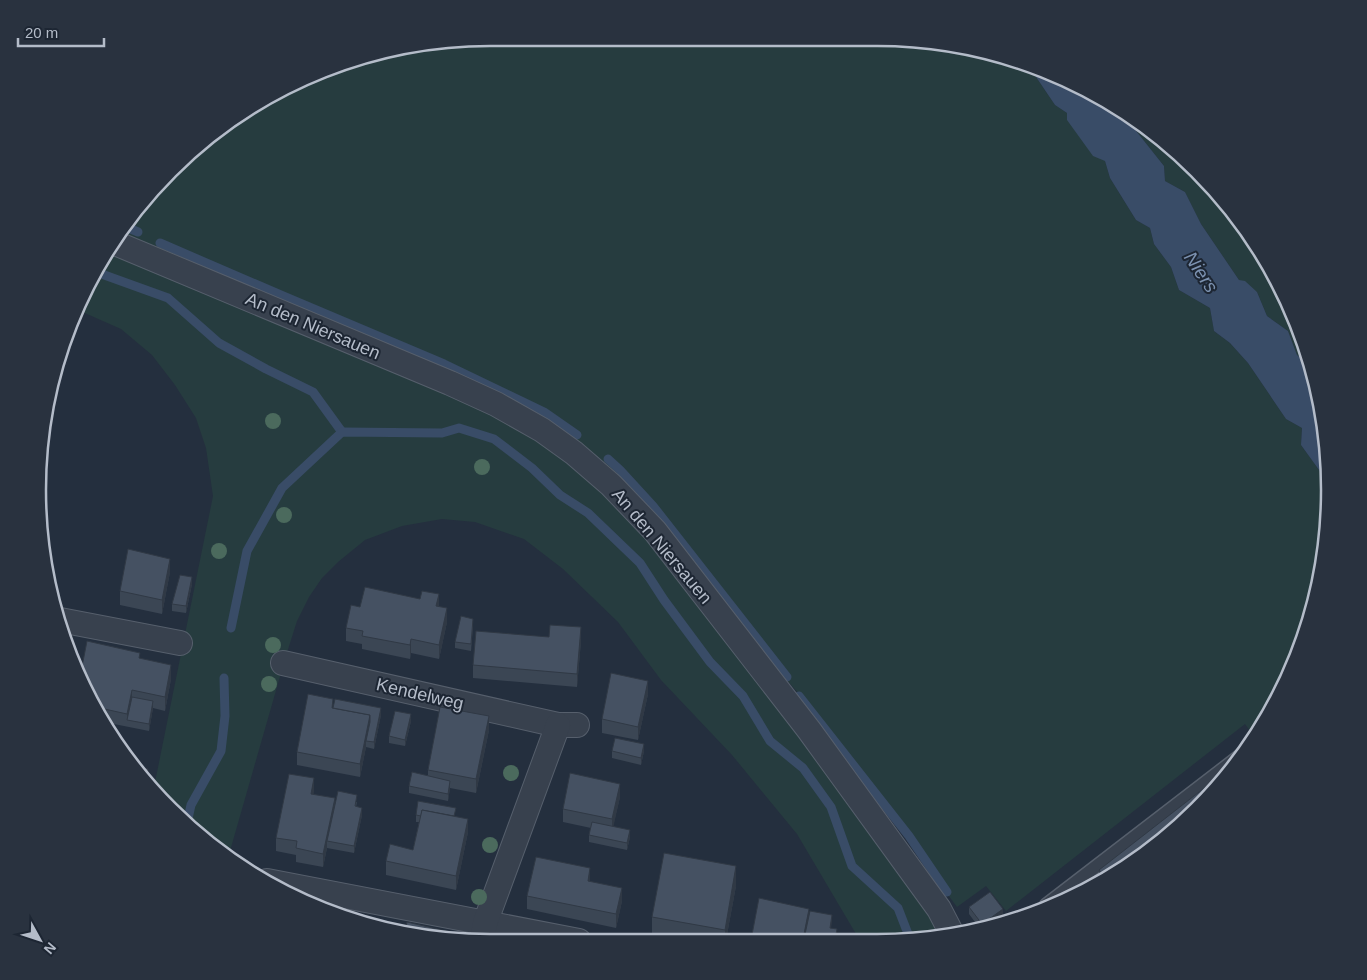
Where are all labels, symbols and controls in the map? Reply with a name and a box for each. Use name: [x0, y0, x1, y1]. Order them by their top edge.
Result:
scale bar: [18, 15, 104, 47]
text: 20 m: [25, 24, 58, 41]
water label: Niers: [1180, 248, 1222, 297]
street label: An den Niersauen: [243, 289, 383, 363]
street label: An den Niersauen: [608, 484, 716, 608]
street label: Kendelweg: [374, 674, 466, 714]
north arrow: [15, 915, 65, 965]
text: N: [41, 939, 59, 957]

